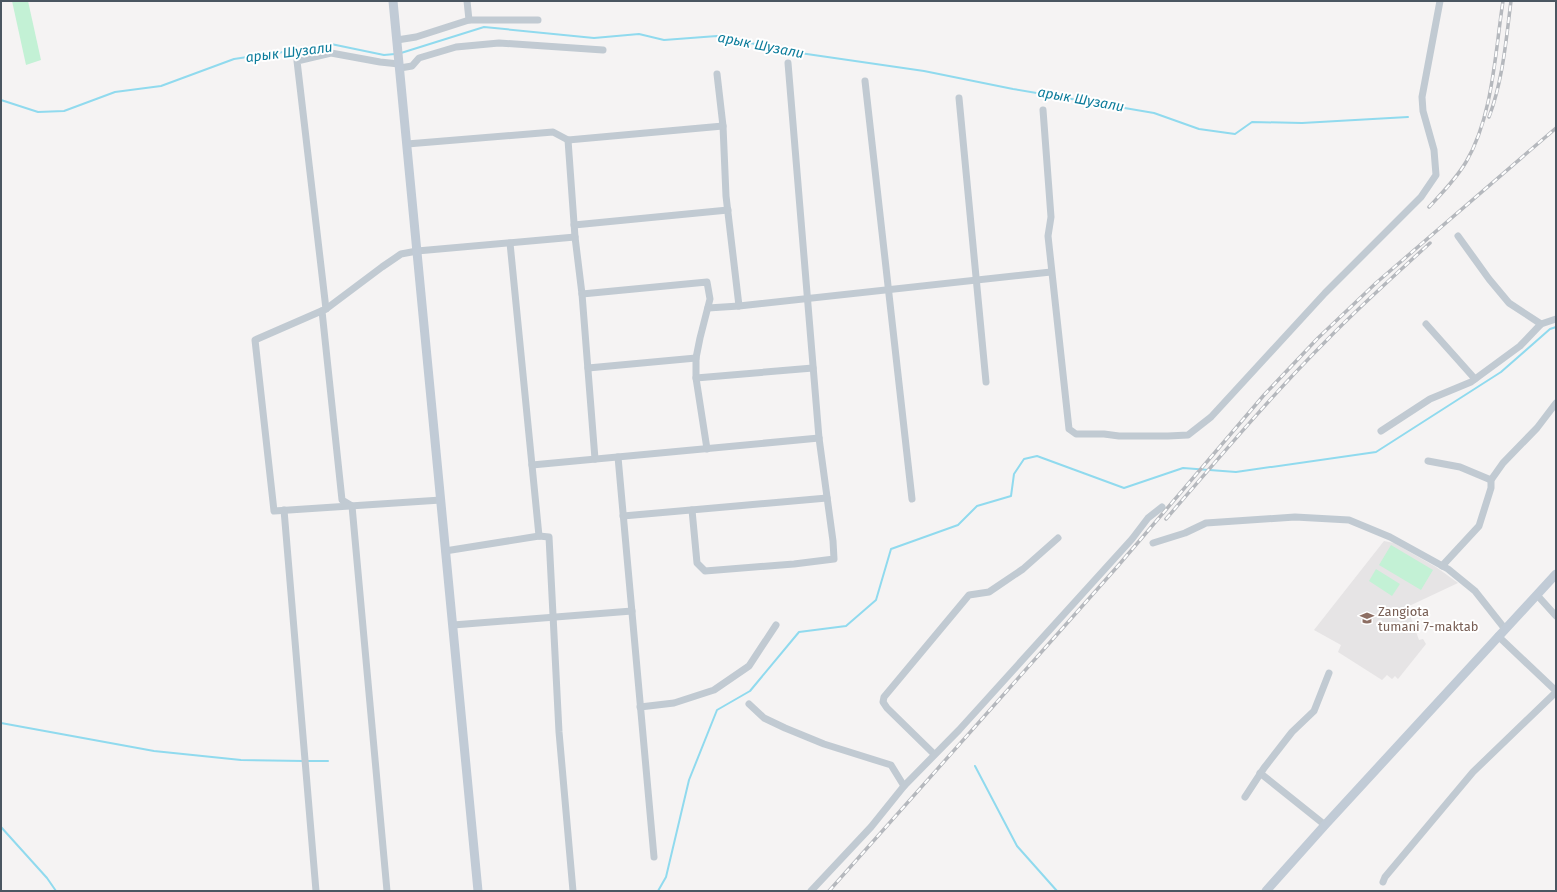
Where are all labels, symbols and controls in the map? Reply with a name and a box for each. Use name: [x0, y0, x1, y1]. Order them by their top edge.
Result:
water label: арык Шузали: [716, 29, 806, 62]
water label: арык Шузали: [245, 39, 334, 66]
water label: арык Шузали: [1036, 84, 1126, 115]
place label: Zangiota tumani 7-maktab: [1378, 604, 1478, 634]
school or university icon: Zangiota tumani 7-maktab: [1359, 610, 1375, 626]

